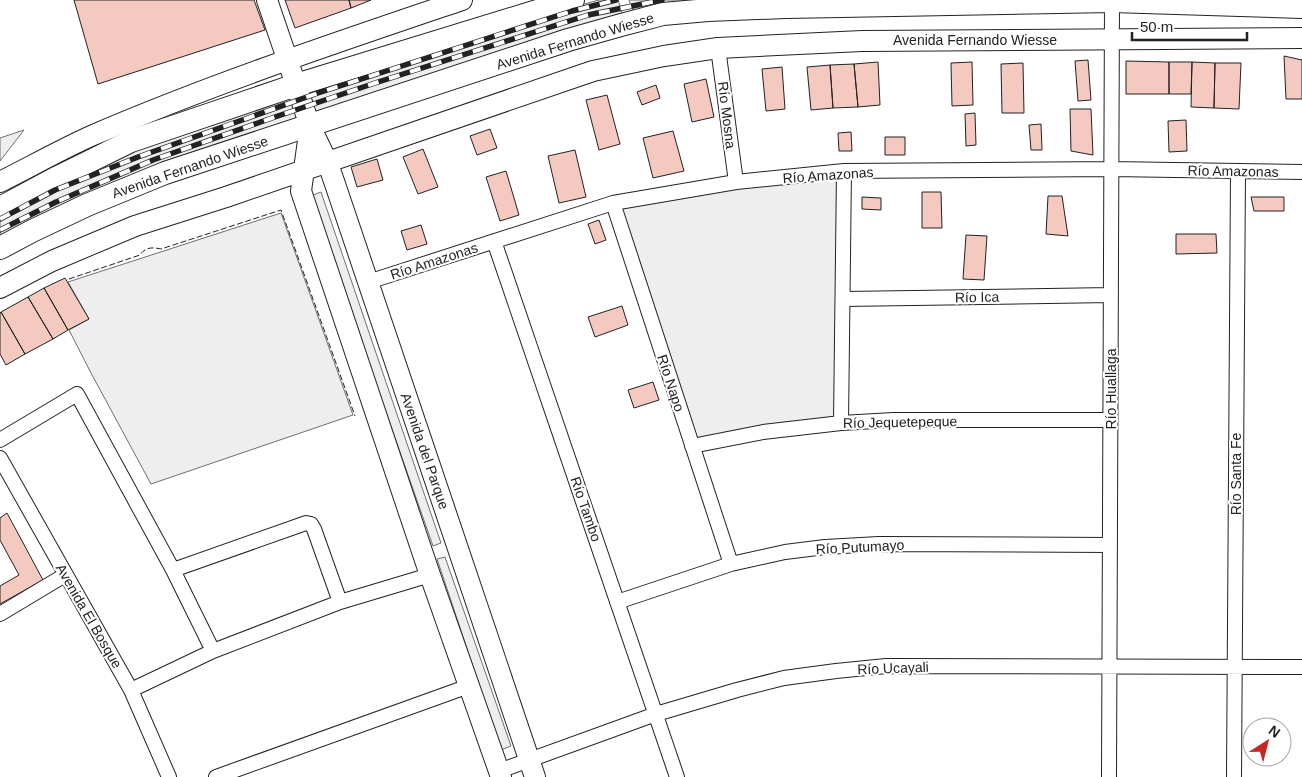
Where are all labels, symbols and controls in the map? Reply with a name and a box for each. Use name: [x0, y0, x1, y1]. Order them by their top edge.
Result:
street label: Avenida Fernando Wiesse: [494, 9, 656, 73]
scale bar: [1132, 10, 1247, 42]
text: 50 m: [1140, 18, 1173, 35]
street label: Avenida Fernando Wiesse: [893, 32, 1057, 48]
street label: Río Mosna: [715, 80, 739, 150]
street label: Avenida Fernando Wiesse: [110, 133, 270, 201]
street label: Río Amazonas: [1187, 162, 1279, 180]
street label: Río Amazonas: [782, 164, 874, 186]
street label: Río Amazonas: [388, 239, 480, 283]
street label: Río Ica: [955, 289, 1000, 305]
street label: Río Huallaga: [1103, 348, 1119, 429]
street label: Río Napo: [654, 352, 688, 414]
street label: Avenida del Parque: [398, 391, 452, 511]
street label: Río Jequetepeque: [843, 413, 958, 431]
street label: Río Santa Fe: [1228, 433, 1244, 515]
street label: Río Tambo: [567, 475, 605, 544]
street label: Río Putumayo: [815, 537, 905, 557]
street label: Avenida El Bosque: [53, 561, 126, 671]
street label: Río Ucayali: [857, 659, 929, 677]
north arrow: [1242, 717, 1292, 767]
text: N: [1266, 722, 1283, 741]

